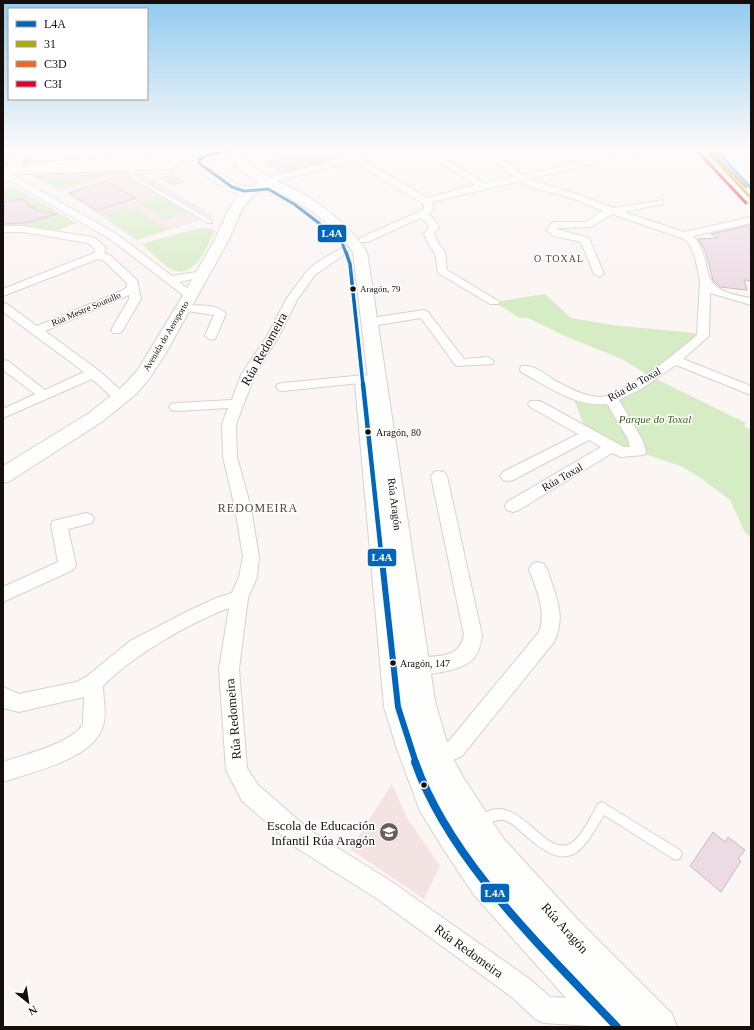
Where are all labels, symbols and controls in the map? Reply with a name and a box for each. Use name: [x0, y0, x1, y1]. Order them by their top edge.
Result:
legend: [8, 8, 148, 100]
text: L4A: [44, 17, 66, 31]
text: 31: [44, 37, 56, 51]
text: C3D: [44, 57, 67, 71]
text: C3I: [44, 77, 62, 91]
line badge: L4A: [317, 224, 347, 243]
text: L4A: [322, 227, 342, 239]
district label: O TOXAL: [534, 253, 584, 264]
marker: Aragón, 79: [348, 284, 358, 294]
place label: Aragón, 79: [360, 284, 401, 294]
street label: Rúa Mestre Soutullo: [50, 290, 123, 328]
street label: Avenida do Aeroporto: [141, 299, 191, 373]
street label: Rúa Redomeira: [238, 310, 290, 388]
street label: Rúa do Toxal: [605, 364, 663, 404]
park label: Parque do Toxal: [618, 413, 691, 425]
marker: Aragón, 80: [363, 427, 373, 437]
place label: Aragón, 80: [376, 427, 421, 438]
street label: Rúa Toxal: [539, 461, 585, 493]
street label: Rúa Aragón: [386, 477, 404, 531]
district label: REDOMEIRA: [218, 501, 298, 515]
line badge: L4A: [367, 548, 397, 567]
text: L4A: [372, 551, 392, 563]
marker: Aragón, 147: [388, 658, 398, 668]
place label: Aragón, 147: [400, 658, 450, 669]
street label: Rúa Redomeira: [222, 678, 244, 760]
unlabelled marker: [419, 780, 429, 790]
place label: Escola de Educación Infantil Rúa Aragón: [267, 818, 375, 848]
school or university icon: Escola de Educación Infantil Rúa Aragón: [378, 821, 400, 843]
line badge: L4A: [480, 883, 510, 903]
text: L4A: [485, 887, 505, 899]
street label: Rúa Aragón: [539, 900, 592, 957]
street label: Rúa Redomeira: [432, 921, 506, 981]
north arrow: [8, 982, 48, 1022]
text: N: [27, 1003, 39, 1018]

